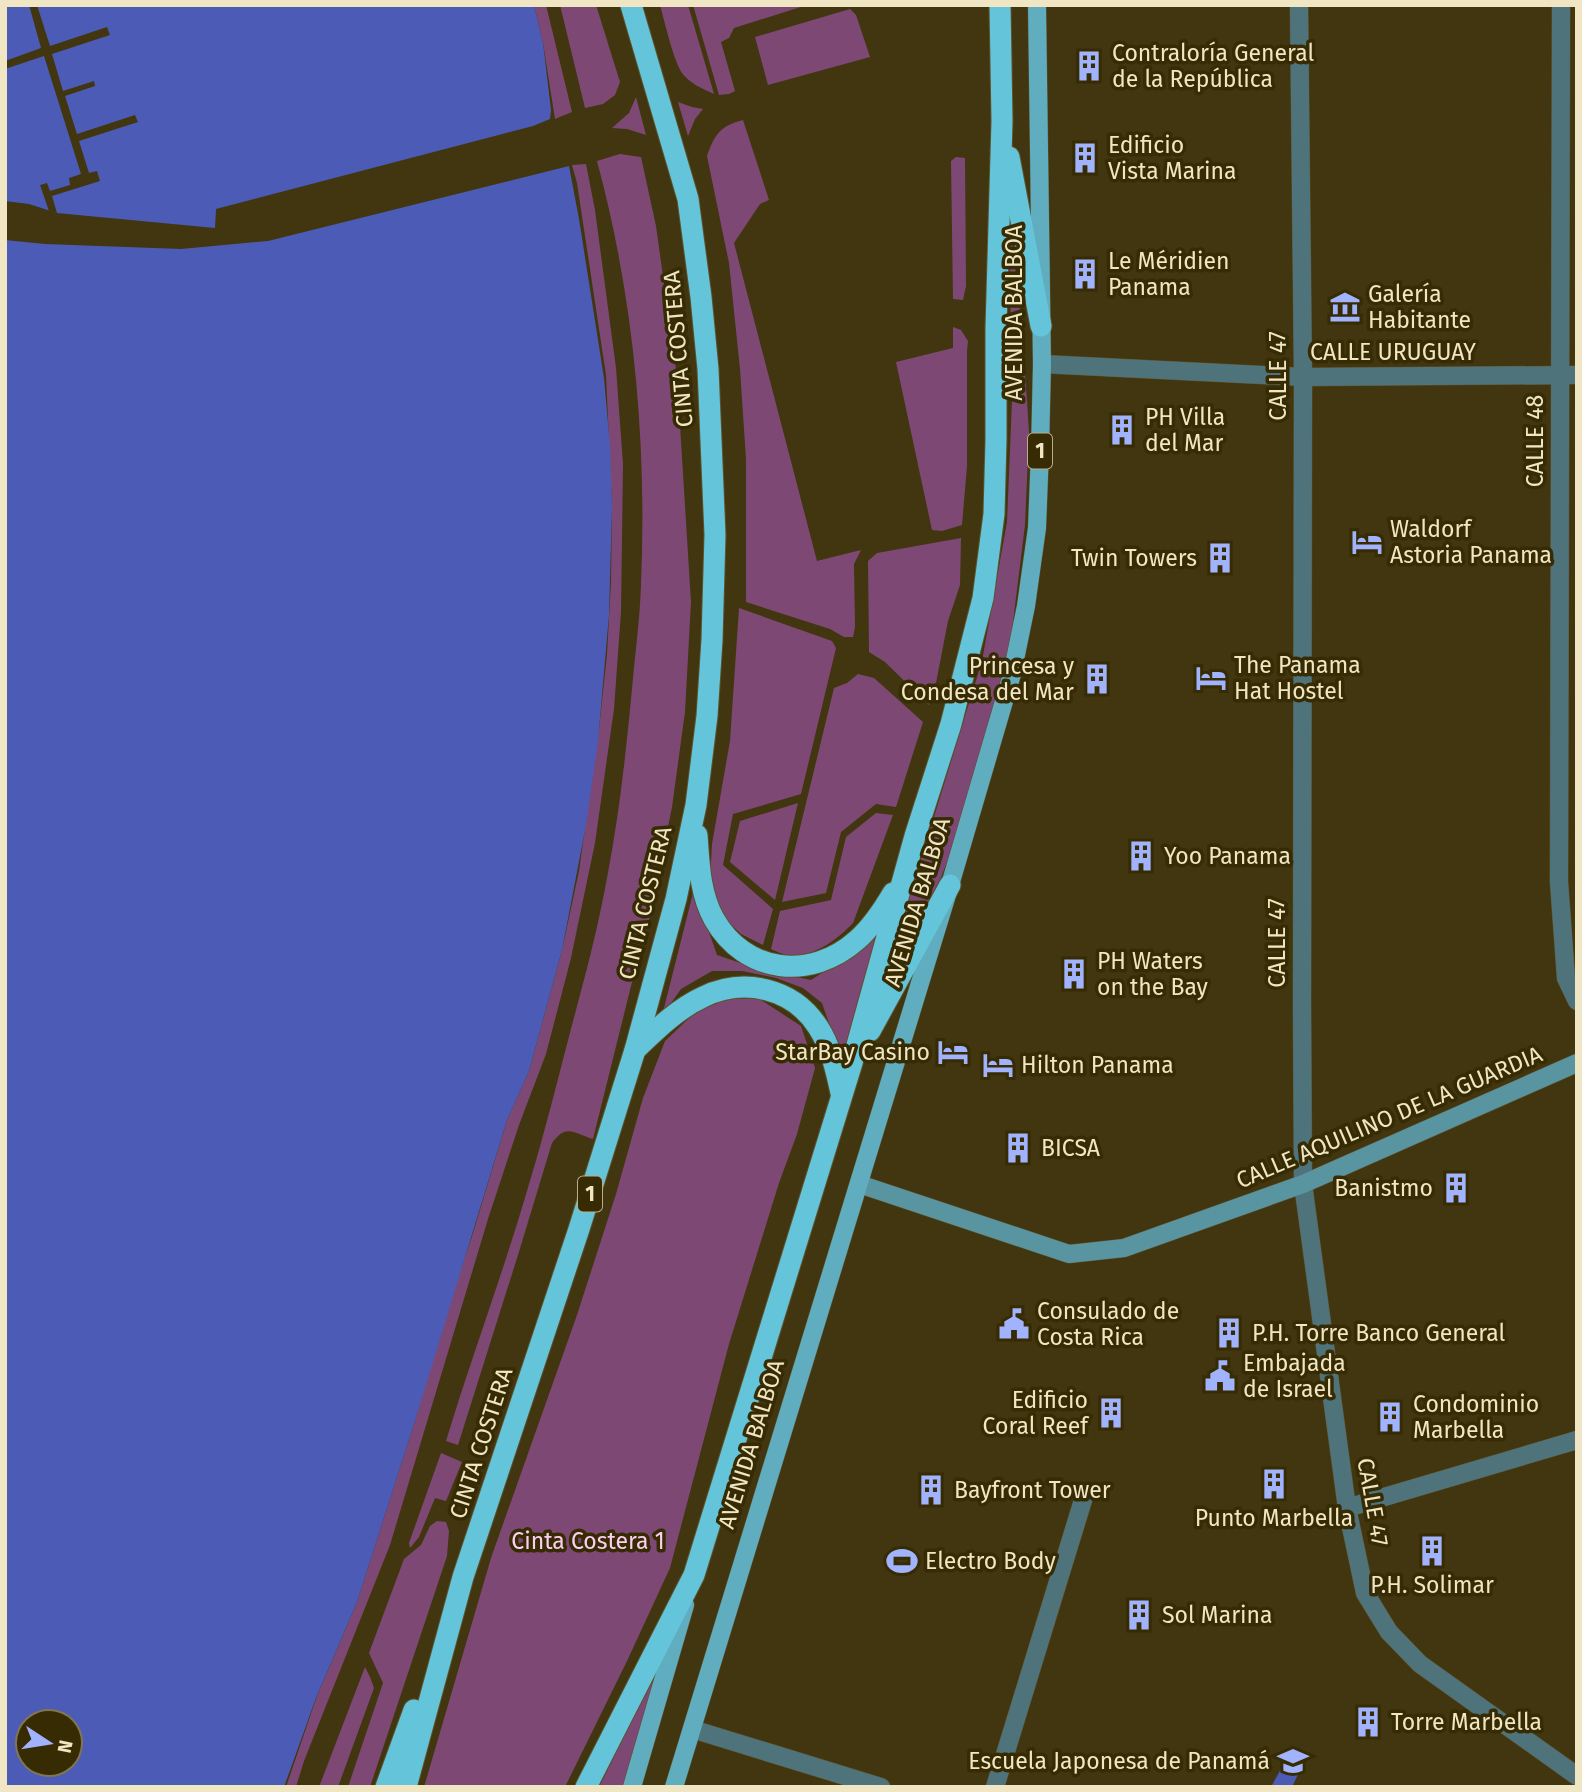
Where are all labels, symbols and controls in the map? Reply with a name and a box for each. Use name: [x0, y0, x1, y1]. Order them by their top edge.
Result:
place label: Contraloría General de la República: [1112, 39, 1314, 93]
building icon: Contraloría General de la República: [1072, 49, 1106, 83]
place label: Edificio Vista Marina: [1108, 131, 1237, 185]
building icon: Edificio Vista Marina: [1068, 141, 1102, 175]
street label: AVENIDA BALBOA: [1000, 224, 1028, 401]
place label: Le Méridien Panama: [1108, 247, 1230, 301]
building icon: Le Méridien Panama: [1068, 257, 1102, 291]
street label: CINTA COSTERA: [657, 269, 699, 428]
place label: Galería Habitante: [1368, 280, 1471, 334]
museum icon: Galería Habitante: [1328, 290, 1362, 324]
street label: CALLE 47: [1264, 331, 1292, 421]
street label: CALLE URUGUAY: [1310, 338, 1476, 366]
street label: CALLE 48: [1521, 395, 1549, 487]
place label: PH Villa del Mar: [1145, 403, 1225, 457]
building icon: PH Villa del Mar: [1105, 413, 1139, 447]
road number: 1: [1028, 434, 1052, 468]
place label: Waldorf Astoria Panama: [1390, 515, 1552, 569]
hotel icon: Waldorf Astoria Panama: [1350, 525, 1384, 559]
building icon: Twin Towers: [1203, 541, 1237, 575]
place label: Twin Towers: [1071, 544, 1197, 572]
place label: The Panama Hat Hostel: [1234, 651, 1361, 705]
place label: Princesa y Condesa del Mar: [901, 652, 1075, 706]
hotel icon: The Panama Hat Hostel: [1194, 661, 1228, 695]
building icon: Princesa y Condesa del Mar: [1080, 662, 1114, 696]
street label: AVENIDA BALBOA: [878, 813, 956, 990]
street label: CINTA COSTERA: [612, 823, 678, 983]
building icon: Yoo Panama: [1124, 839, 1158, 873]
place label: Yoo Panama: [1164, 842, 1291, 870]
street label: CALLE 47: [1263, 898, 1291, 988]
place label: PH Waters on the Bay: [1097, 947, 1209, 1001]
building icon: PH Waters on the Bay: [1057, 957, 1091, 991]
hotel icon: StarBay Casino: [936, 1035, 970, 1069]
place label: StarBay Casino: [775, 1038, 930, 1066]
street label: CALLE AQUILINO DE LA GUARDIA: [1232, 1039, 1547, 1194]
hotel icon: Hilton Panama: [981, 1048, 1015, 1082]
place label: Hilton Panama: [1021, 1051, 1174, 1079]
building icon: BICSA: [1001, 1131, 1035, 1165]
place label: BICSA: [1041, 1134, 1101, 1162]
building icon: Banistmo: [1439, 1171, 1473, 1205]
place label: Banistmo: [1334, 1174, 1433, 1202]
road number: 1: [578, 1176, 602, 1212]
place label: Consulado de Costa Rica: [1037, 1297, 1179, 1351]
public building icon: Consulado de Costa Rica: [997, 1307, 1031, 1341]
building icon: P.H. Torre Banco General: [1212, 1316, 1246, 1350]
place label: P.H. Torre Banco General: [1252, 1319, 1506, 1347]
place label: Embajada de Israel: [1243, 1349, 1346, 1403]
street label: AVENIDA BALBOA: [712, 1355, 790, 1532]
public building icon: Embajada de Israel: [1203, 1359, 1237, 1393]
street label: CINTA COSTERA: [443, 1363, 519, 1522]
place label: Edificio Coral Reef: [983, 1386, 1090, 1440]
place label: Condominio Marbella: [1413, 1390, 1539, 1444]
building icon: Edificio Coral Reef: [1094, 1396, 1128, 1430]
building icon: Condominio Marbella: [1373, 1400, 1407, 1434]
street label: CALLE 47: [1351, 1456, 1395, 1548]
building icon: Punto Marbella: [1257, 1467, 1291, 1501]
building icon: Bayfront Tower: [914, 1473, 948, 1507]
place label: Bayfront Tower: [954, 1476, 1111, 1504]
place label: Punto Marbella: [1195, 1504, 1353, 1532]
park label: Cinta Costera 1: [511, 1527, 665, 1555]
building icon: P.H. Solimar: [1415, 1534, 1449, 1568]
sports icon: Electro Body: [885, 1544, 919, 1578]
place label: Electro Body: [925, 1547, 1056, 1575]
place label: P.H. Solimar: [1370, 1571, 1494, 1599]
building icon: Sol Marina: [1122, 1598, 1156, 1632]
place label: Sol Marina: [1162, 1601, 1273, 1629]
building icon: Torre Marbella: [1351, 1705, 1385, 1739]
north arrow: [14, 1708, 84, 1778]
place label: Torre Marbella: [1391, 1708, 1542, 1736]
text: N: [53, 1738, 78, 1755]
school or university icon: Escuela Japonesa de Panamá: [1276, 1744, 1310, 1778]
place label: Escuela Japonesa de Panamá: [968, 1747, 1270, 1775]

